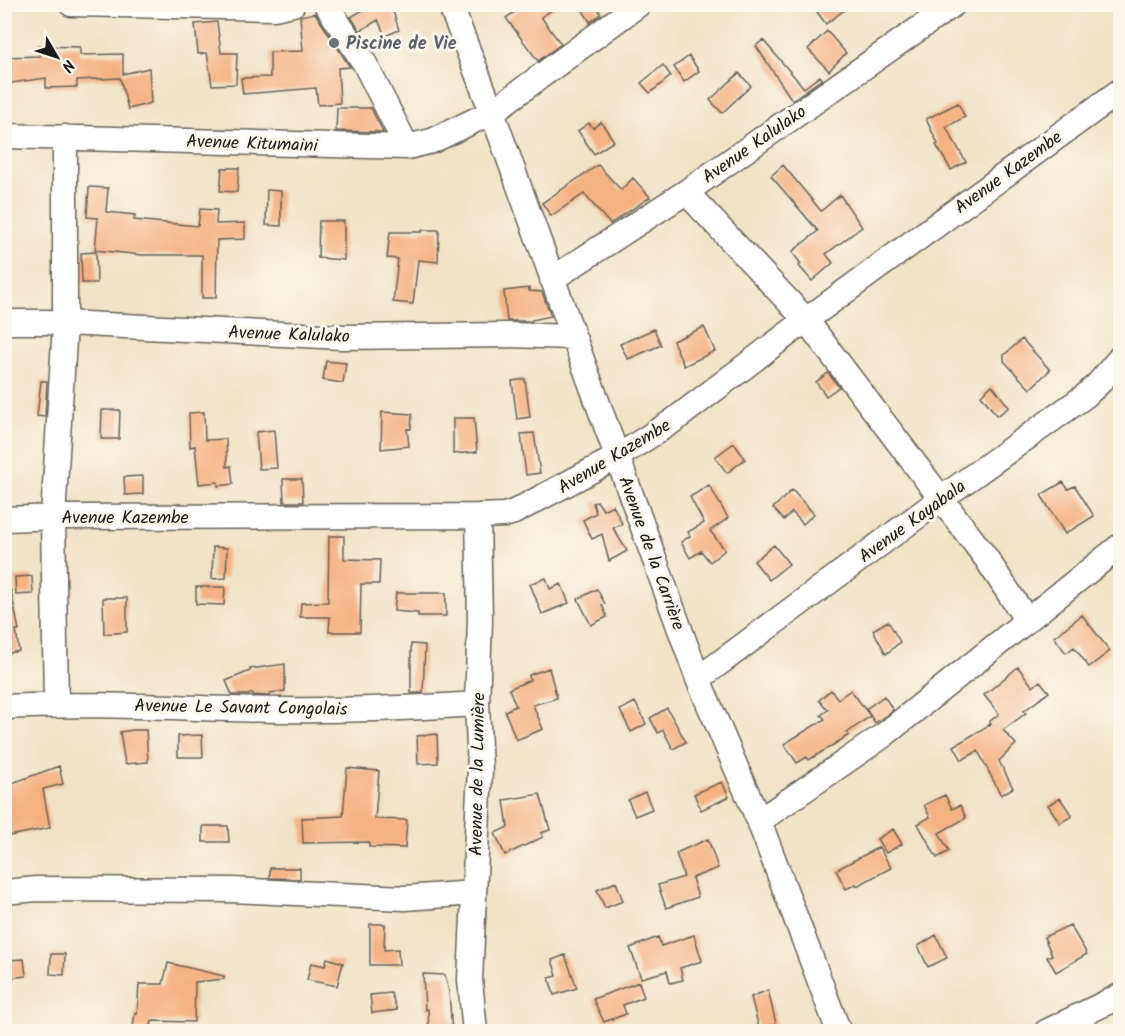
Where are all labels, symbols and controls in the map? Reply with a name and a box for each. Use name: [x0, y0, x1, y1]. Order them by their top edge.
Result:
north arrow: [27, 27, 87, 87]
place label: Piscine de Vie: [346, 30, 457, 59]
marker: Piscine de Vie: [327, 36, 341, 50]
text: N: [55, 54, 80, 77]
street label: Avenue Kalulako: [697, 98, 813, 192]
street label: Avenue Kazembe: [949, 124, 1069, 222]
street label: Avenue Kitumaini: [186, 128, 319, 161]
street label: Avenue Kalulako: [228, 319, 350, 352]
street label: Avenue Kazembe: [553, 412, 677, 502]
street label: Avenue de la Carrière: [609, 472, 692, 635]
street label: Avenue Kayabala: [853, 473, 973, 571]
street label: Avenue Kazembe: [61, 504, 189, 533]
street label: Avenue Le Savant Congolais: [134, 692, 348, 725]
street label: Avenue de la Lumière: [463, 692, 494, 856]

